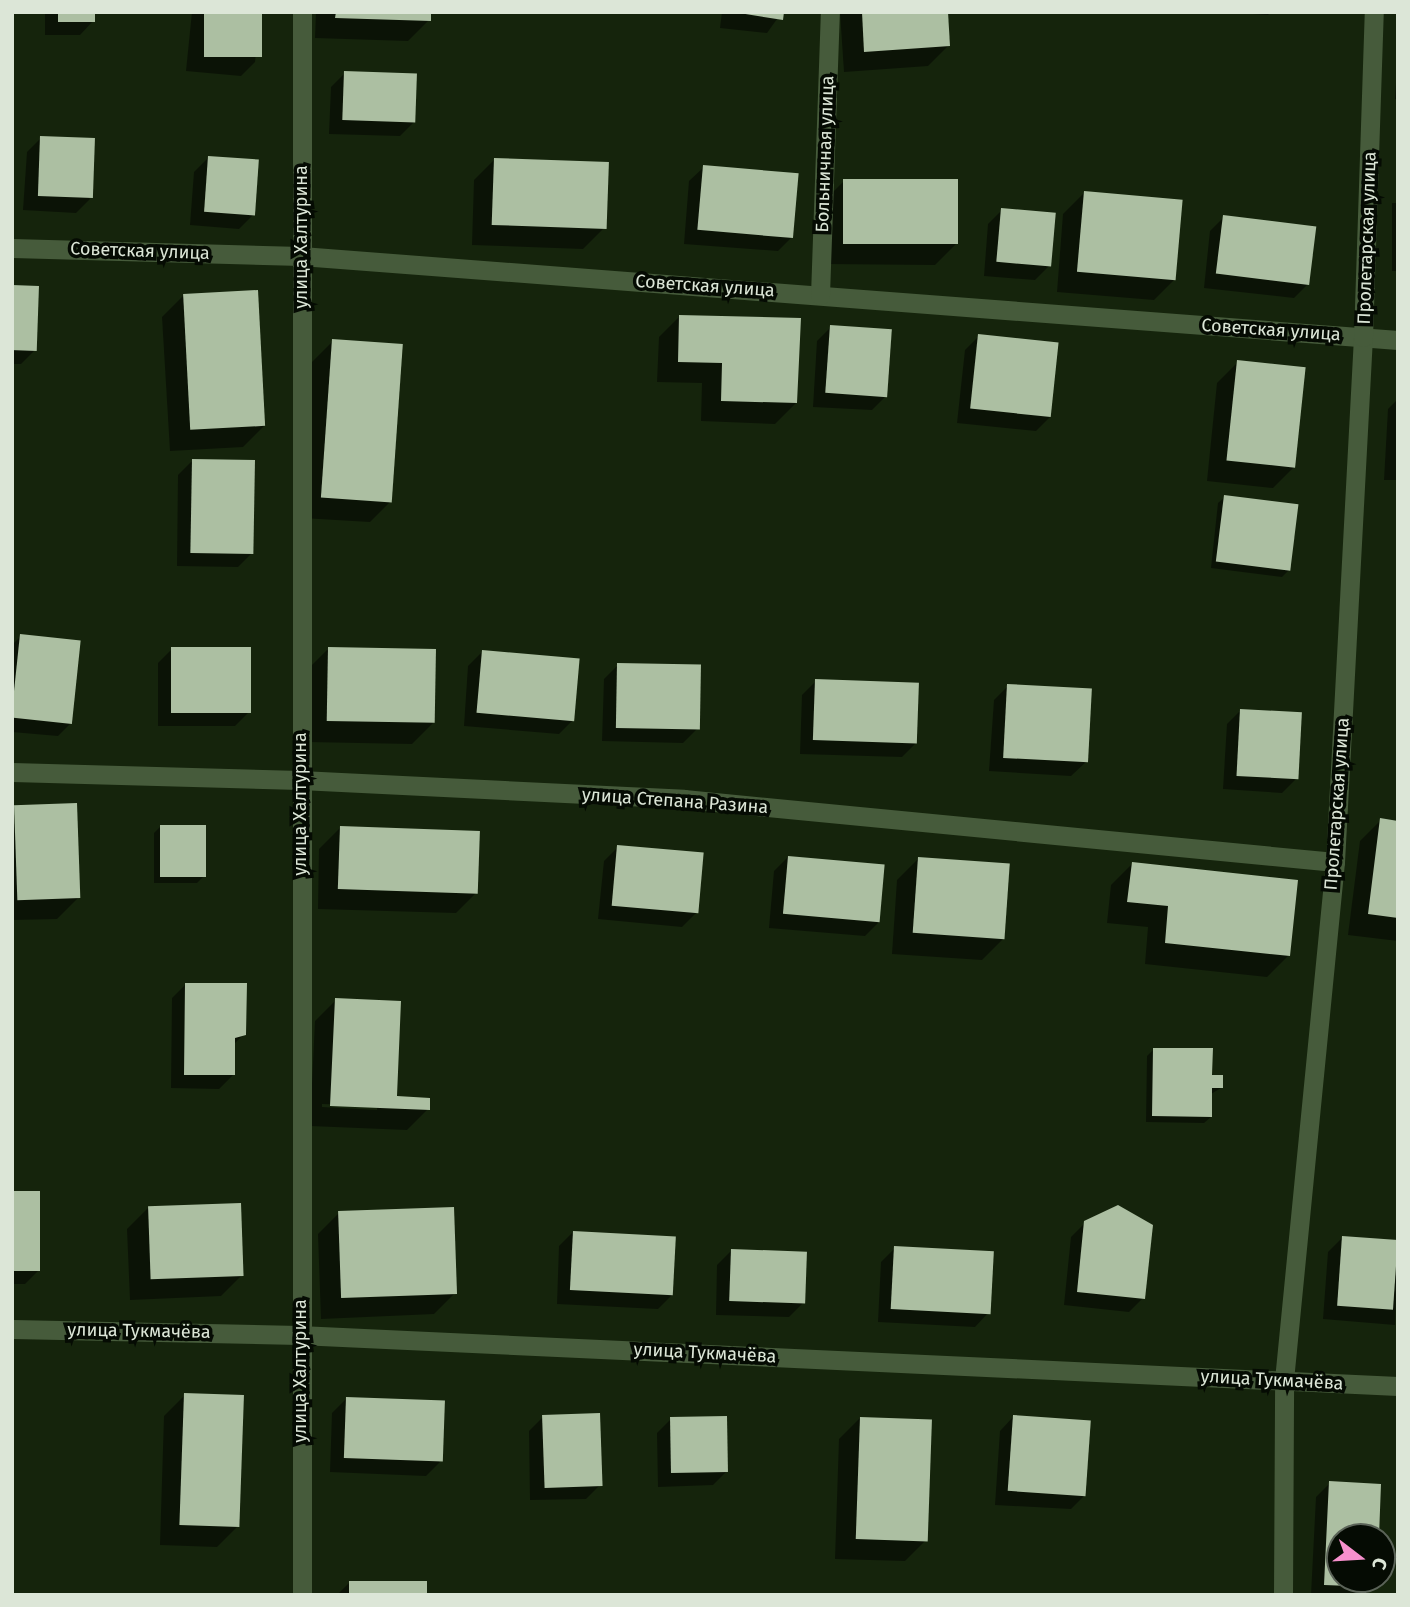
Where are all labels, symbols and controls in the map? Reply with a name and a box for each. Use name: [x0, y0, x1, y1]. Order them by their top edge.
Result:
street label: Больничная улица: [811, 75, 839, 233]
street label: Пролетарская улица: [1353, 151, 1381, 325]
street label: улица Халтурина: [290, 165, 312, 309]
street label: Советская улица: [70, 238, 210, 264]
street label: Советская улица: [635, 270, 775, 302]
street label: Советская улица: [1201, 314, 1341, 346]
street label: Пролетарская улица: [1320, 717, 1354, 891]
street label: улица Халтурина: [289, 732, 311, 876]
street label: улица Степана Разина: [581, 784, 769, 818]
street label: улица Халтурина: [289, 1299, 311, 1443]
street label: улица Тукмачёва: [67, 1319, 211, 1343]
street label: улица Тукмачёва: [633, 1338, 777, 1368]
street label: улица Тукмачёва: [1200, 1365, 1344, 1395]
north arrow: [1326, 1523, 1396, 1593]
text: С: [1367, 1555, 1392, 1572]

